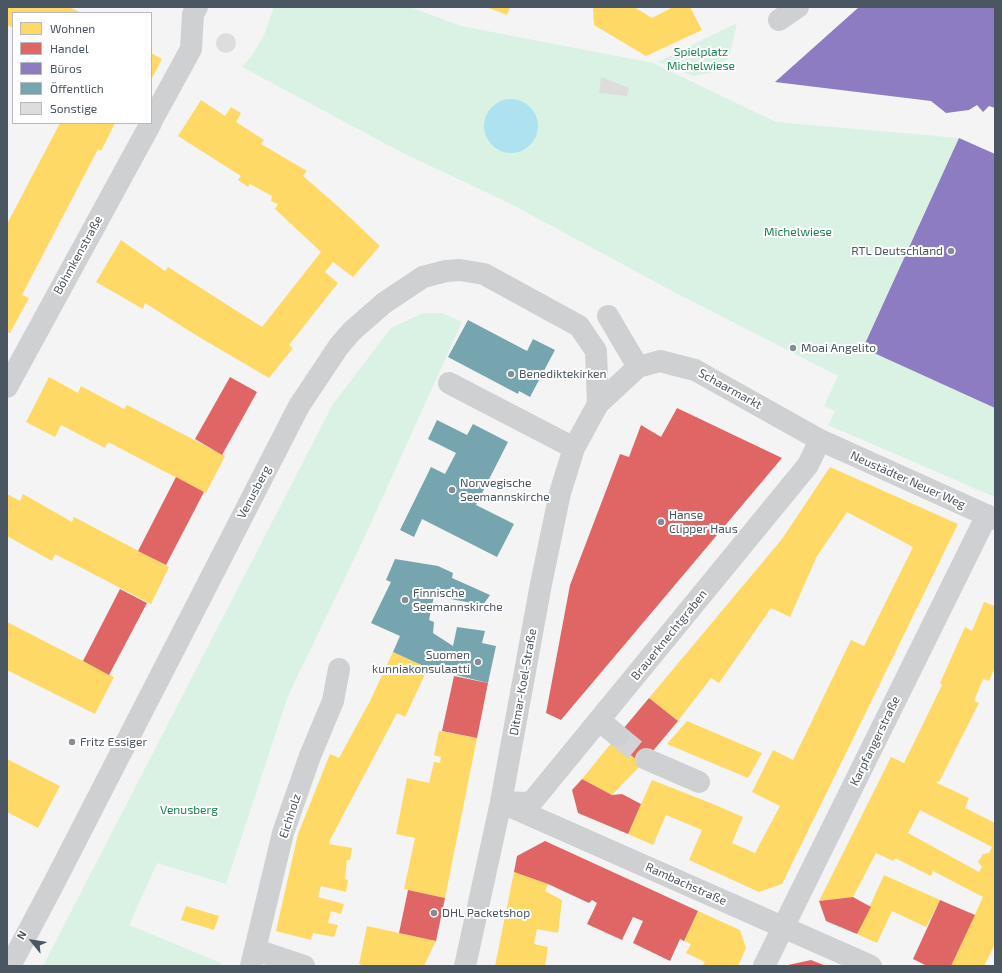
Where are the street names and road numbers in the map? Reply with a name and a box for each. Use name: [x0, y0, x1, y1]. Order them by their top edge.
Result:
street label: Böhmkenstraße: [50, 213, 106, 297]
street label: Schaarmarkt: [696, 366, 764, 412]
street label: Neustädter Neuer Weg: [848, 448, 968, 512]
street label: Venusberg: [234, 463, 274, 521]
street label: Brauerknechtgraben: [628, 587, 710, 683]
street label: Ditmar-Koel-Straße: [507, 627, 539, 737]
street label: Karpfangerstraße: [847, 694, 903, 788]
street label: Eichholz: [276, 792, 304, 840]
street label: Rambachstraße: [643, 860, 729, 908]

